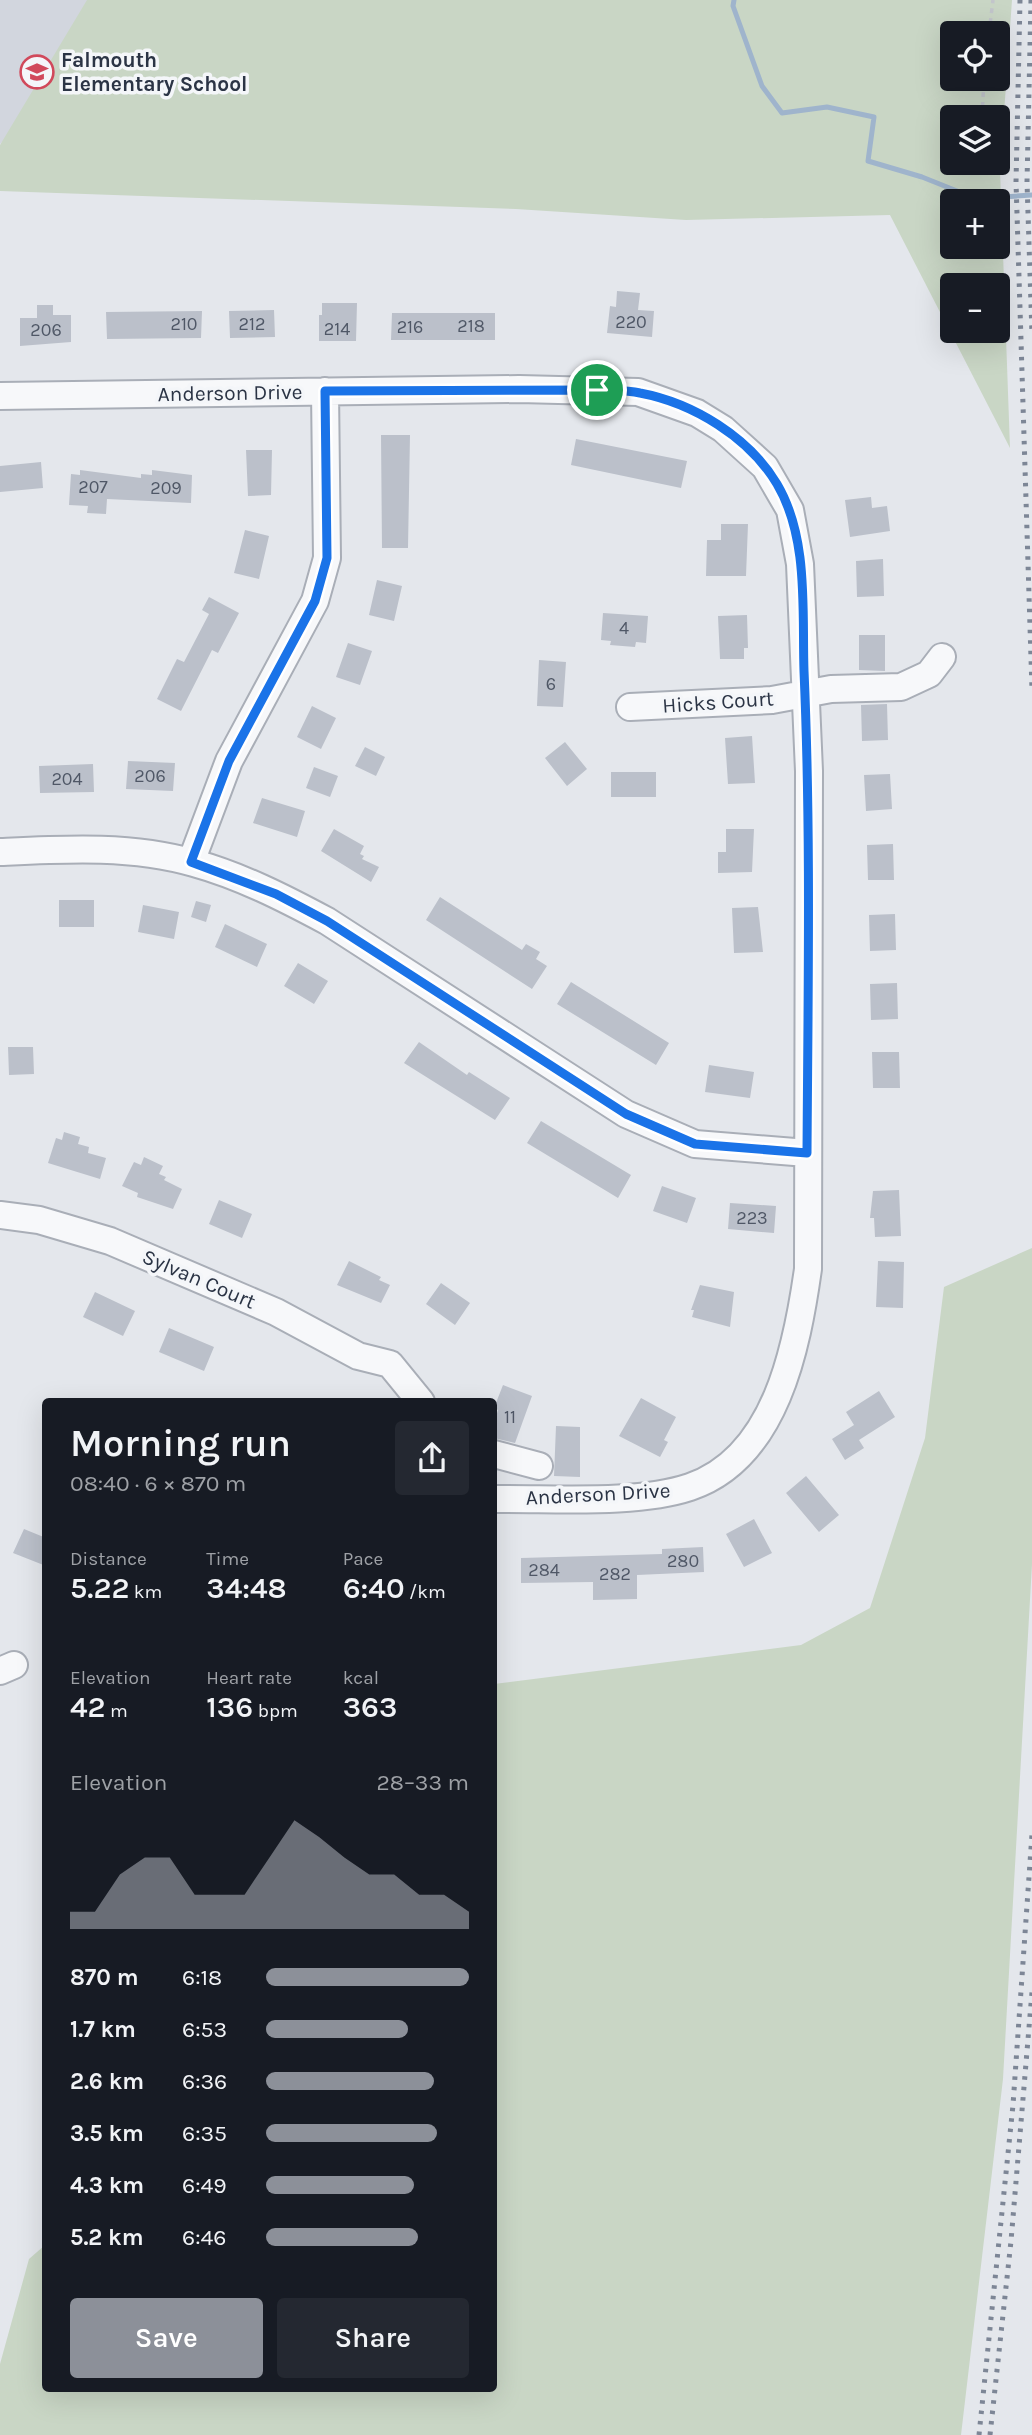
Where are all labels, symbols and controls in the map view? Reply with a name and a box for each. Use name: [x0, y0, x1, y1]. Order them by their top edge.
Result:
map controls: [940, 21, 1010, 343]
button: locate: [940, 21, 1010, 91]
place label: Falmouth Elementary School: [61, 48, 247, 96]
school or university icon: Falmouth Elementary School: [18, 53, 56, 91]
button: layers: [940, 105, 1010, 175]
button: +: [940, 189, 1010, 259]
button: −: [940, 273, 1010, 343]
house number: 220: [615, 311, 647, 333]
house number: 210: [170, 313, 198, 335]
house number: 212: [239, 313, 265, 335]
house number: 218: [457, 315, 485, 337]
house number: 216: [397, 316, 423, 338]
house number: 214: [324, 318, 350, 340]
house number: 206: [30, 319, 62, 341]
pin: [567, 360, 627, 420]
icon: arrive: [578, 371, 616, 409]
street label: Anderson Drive: [157, 380, 303, 406]
house number: 207: [78, 476, 108, 498]
house number: 209: [150, 477, 182, 499]
house number: 4: [619, 617, 629, 639]
house number: 6: [546, 673, 556, 695]
street label: Hicks Court: [662, 686, 775, 718]
house number: 206: [134, 765, 166, 787]
house number: 204: [51, 768, 83, 790]
house number: 223: [736, 1207, 768, 1229]
street label: Sylvan Court: [139, 1244, 259, 1314]
house number: 11: [504, 1406, 516, 1428]
text: Morning run: [70, 1421, 291, 1466]
button: share: [395, 1421, 469, 1495]
text: 08:40 · 6 × 870 m: [70, 1470, 246, 1497]
street label: Anderson Drive: [525, 1478, 671, 1510]
text: Distance: [70, 1548, 147, 1570]
text: Time: [206, 1548, 249, 1570]
text: Pace: [343, 1548, 383, 1570]
house number: 280: [667, 1550, 699, 1572]
house number: 284: [528, 1559, 560, 1581]
house number: 282: [599, 1563, 631, 1585]
text: 5.22: [70, 1570, 129, 1606]
text: 34:48: [206, 1570, 287, 1606]
text: 6:40: [343, 1570, 405, 1606]
text: km: [129, 1581, 162, 1603]
text: /km: [405, 1581, 446, 1603]
text: Elevation: [70, 1667, 150, 1689]
text: Heart rate: [206, 1667, 292, 1689]
text: kcal: [343, 1667, 379, 1689]
text: 42: [70, 1689, 106, 1725]
text: 136: [206, 1689, 253, 1725]
text: 363: [343, 1689, 397, 1725]
text: m: [106, 1700, 128, 1722]
text: bpm: [253, 1700, 298, 1722]
text: Elevation: [70, 1769, 167, 1796]
text: 28–33 m: [377, 1769, 469, 1796]
text: 870 m: [70, 1964, 139, 1991]
text: 6:18: [182, 1964, 222, 1991]
text: 1.7 km: [70, 2016, 136, 2043]
text: 6:53: [182, 2016, 227, 2043]
text: 2.6 km: [70, 2068, 144, 2095]
text: 6:36: [182, 2068, 227, 2095]
text: 3.5 km: [70, 2120, 144, 2147]
text: 6:35: [182, 2120, 227, 2147]
text: 4.3 km: [70, 2172, 144, 2199]
text: 6:49: [182, 2172, 227, 2199]
text: 5.2 km: [70, 2224, 144, 2251]
text: 6:46: [182, 2224, 226, 2251]
button: Save: [70, 2298, 263, 2378]
button: Share: [277, 2298, 469, 2378]

